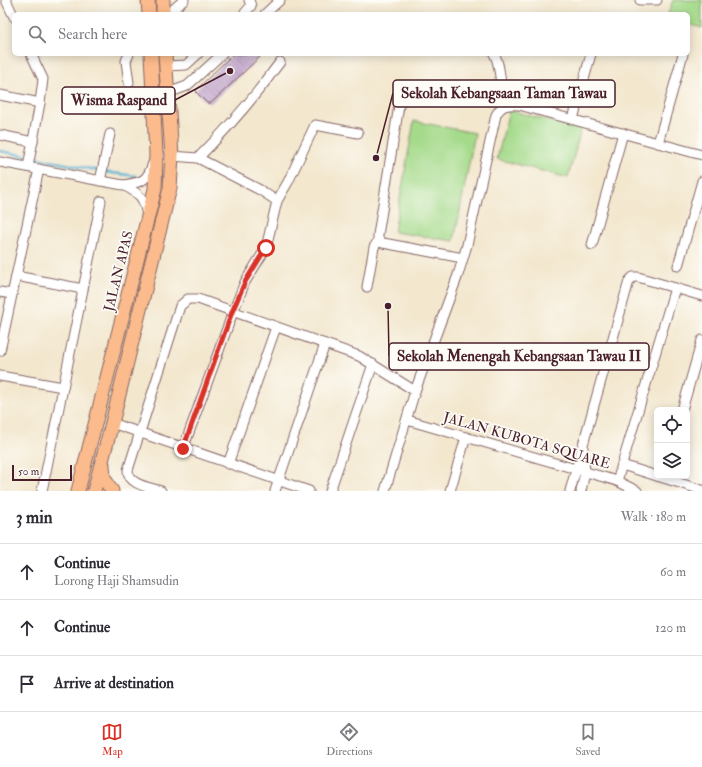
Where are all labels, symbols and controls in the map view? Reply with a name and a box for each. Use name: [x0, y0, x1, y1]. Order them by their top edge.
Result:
search box: [12, 12, 690, 56]
icon: search: [26, 23, 48, 45]
text: Search here: [58, 25, 127, 44]
callout: Sekolah Kebangsaan Taman Tawau: [393, 80, 615, 107]
text: Sekolah Kebangsaan Taman Tawau: [401, 84, 607, 104]
callout: Wisma Raspand: [62, 87, 175, 114]
text: Wisma Raspand: [70, 91, 168, 111]
street label: JALAN APAS: [100, 229, 137, 314]
route start: [257, 239, 275, 257]
callout: Sekolah Menengah Kebangsaan Tawau II: [389, 343, 649, 370]
text: Sekolah Menengah Kebangsaan Tawau II: [397, 347, 641, 367]
map controls: [654, 407, 690, 479]
button: locate: [654, 407, 690, 443]
street label: JALAN KUBOTA SQUARE: [441, 408, 612, 472]
route end: [174, 440, 192, 458]
button: layers: [654, 443, 690, 479]
scale bar: [12, 463, 72, 482]
text: 50 m: [18, 465, 39, 478]
text: 3 min: [16, 507, 53, 528]
text: Walk · 180 m: [621, 509, 686, 525]
text: Continue: [54, 554, 110, 573]
icon: ahead: [16, 561, 38, 583]
text: 60 m: [660, 564, 686, 580]
text: Lorong Haji Shamsudin: [54, 573, 179, 589]
icon: ahead: [16, 617, 38, 639]
text: Continue: [54, 618, 110, 637]
text: 120 m: [655, 620, 686, 636]
icon: arrive: [16, 673, 38, 695]
text: Arrive at destination: [54, 674, 174, 693]
tab: Map: [101, 721, 123, 758]
tab: Directions: [326, 721, 373, 758]
tab: Saved: [575, 721, 601, 758]

